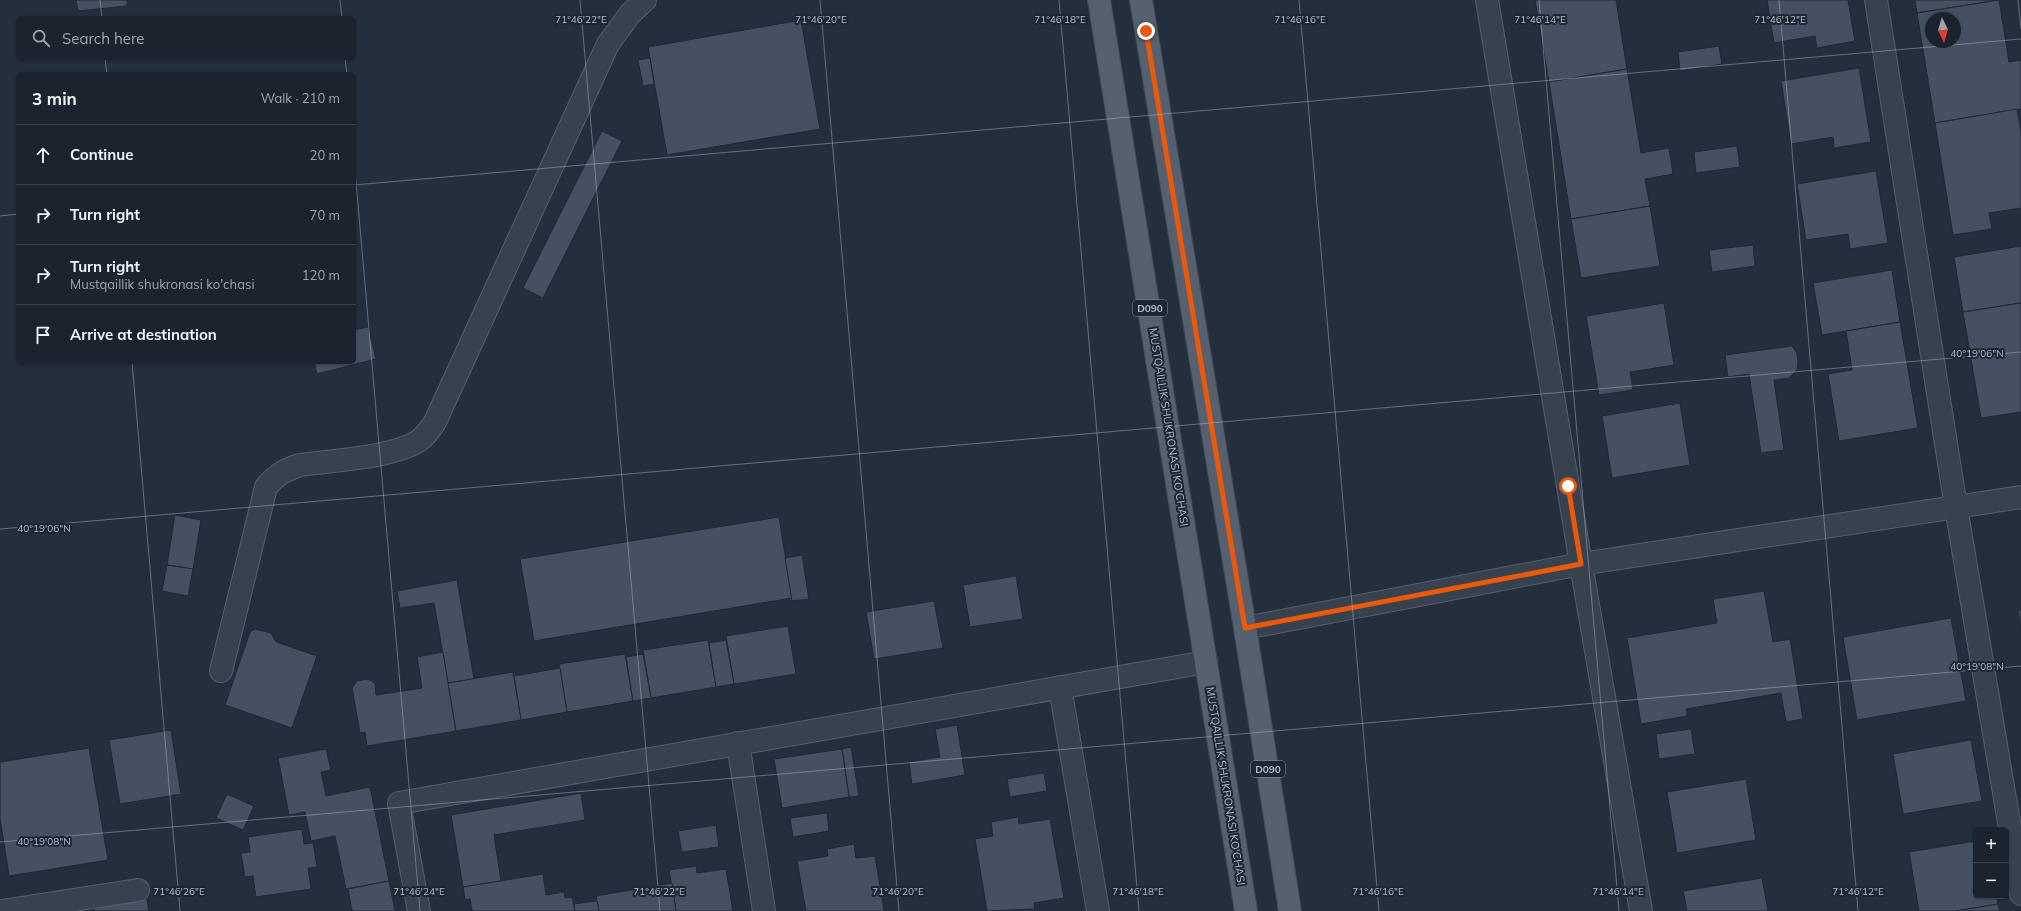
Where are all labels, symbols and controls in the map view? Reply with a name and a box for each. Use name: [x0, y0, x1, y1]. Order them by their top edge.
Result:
north arrow: [1925, 12, 1961, 48]
text: 71°46'22"E: [555, 13, 607, 26]
text: 71°46'20"E: [795, 13, 847, 26]
text: 71°46'18"E: [1034, 13, 1086, 26]
text: 71°46'16"E: [1274, 13, 1326, 26]
text: 71°46'14"E: [1514, 13, 1566, 26]
text: 71°46'12"E: [1754, 13, 1806, 26]
search box: [16, 16, 356, 60]
route end: [1137, 22, 1155, 40]
icon: search: [30, 27, 52, 49]
text: Search here: [62, 29, 144, 48]
text: 3 min: [32, 88, 77, 109]
text: Walk · 210 m: [261, 90, 340, 106]
icon: ahead: [32, 144, 54, 166]
text: Continue: [70, 145, 133, 164]
text: 20 m: [310, 147, 340, 163]
icon: right: [32, 204, 54, 226]
text: Turn right: [70, 205, 140, 224]
text: 70 m: [310, 207, 340, 223]
text: Turn right: [70, 257, 140, 276]
icon: right: [32, 264, 54, 286]
text: 120 m: [302, 267, 340, 283]
text: Mustqaillik shukronasi ko'chasi: [70, 276, 254, 292]
road number: D090: [1133, 300, 1167, 316]
icon: arrive: [32, 324, 54, 346]
text: Arrive at destination: [70, 325, 217, 344]
street label: MUSTQAILLIK SHUKRONASI KO'CHASI: [1146, 327, 1192, 527]
text: 40°19'06"N: [1950, 347, 2004, 360]
route start: [1559, 477, 1577, 495]
text: 40°19'06"N: [17, 522, 71, 535]
text: 40°19'08"N: [1950, 660, 2004, 673]
street label: MUSTQAILLIK SHUKRONASI KO'CHASI: [1203, 686, 1249, 886]
road number: D090: [1251, 761, 1285, 777]
map controls: [1973, 827, 2009, 899]
button: +: [1973, 827, 2009, 863]
text: 40°19'08"N: [17, 835, 71, 848]
button: −: [1973, 863, 2009, 899]
text: 71°46'26"E: [153, 885, 205, 898]
text: 71°46'24"E: [393, 885, 445, 898]
text: 71°46'22"E: [633, 885, 685, 898]
text: 71°46'20"E: [872, 885, 924, 898]
text: 71°46'18"E: [1112, 885, 1164, 898]
text: 71°46'16"E: [1352, 885, 1404, 898]
text: 71°46'14"E: [1592, 885, 1644, 898]
text: 71°46'12"E: [1832, 885, 1884, 898]

